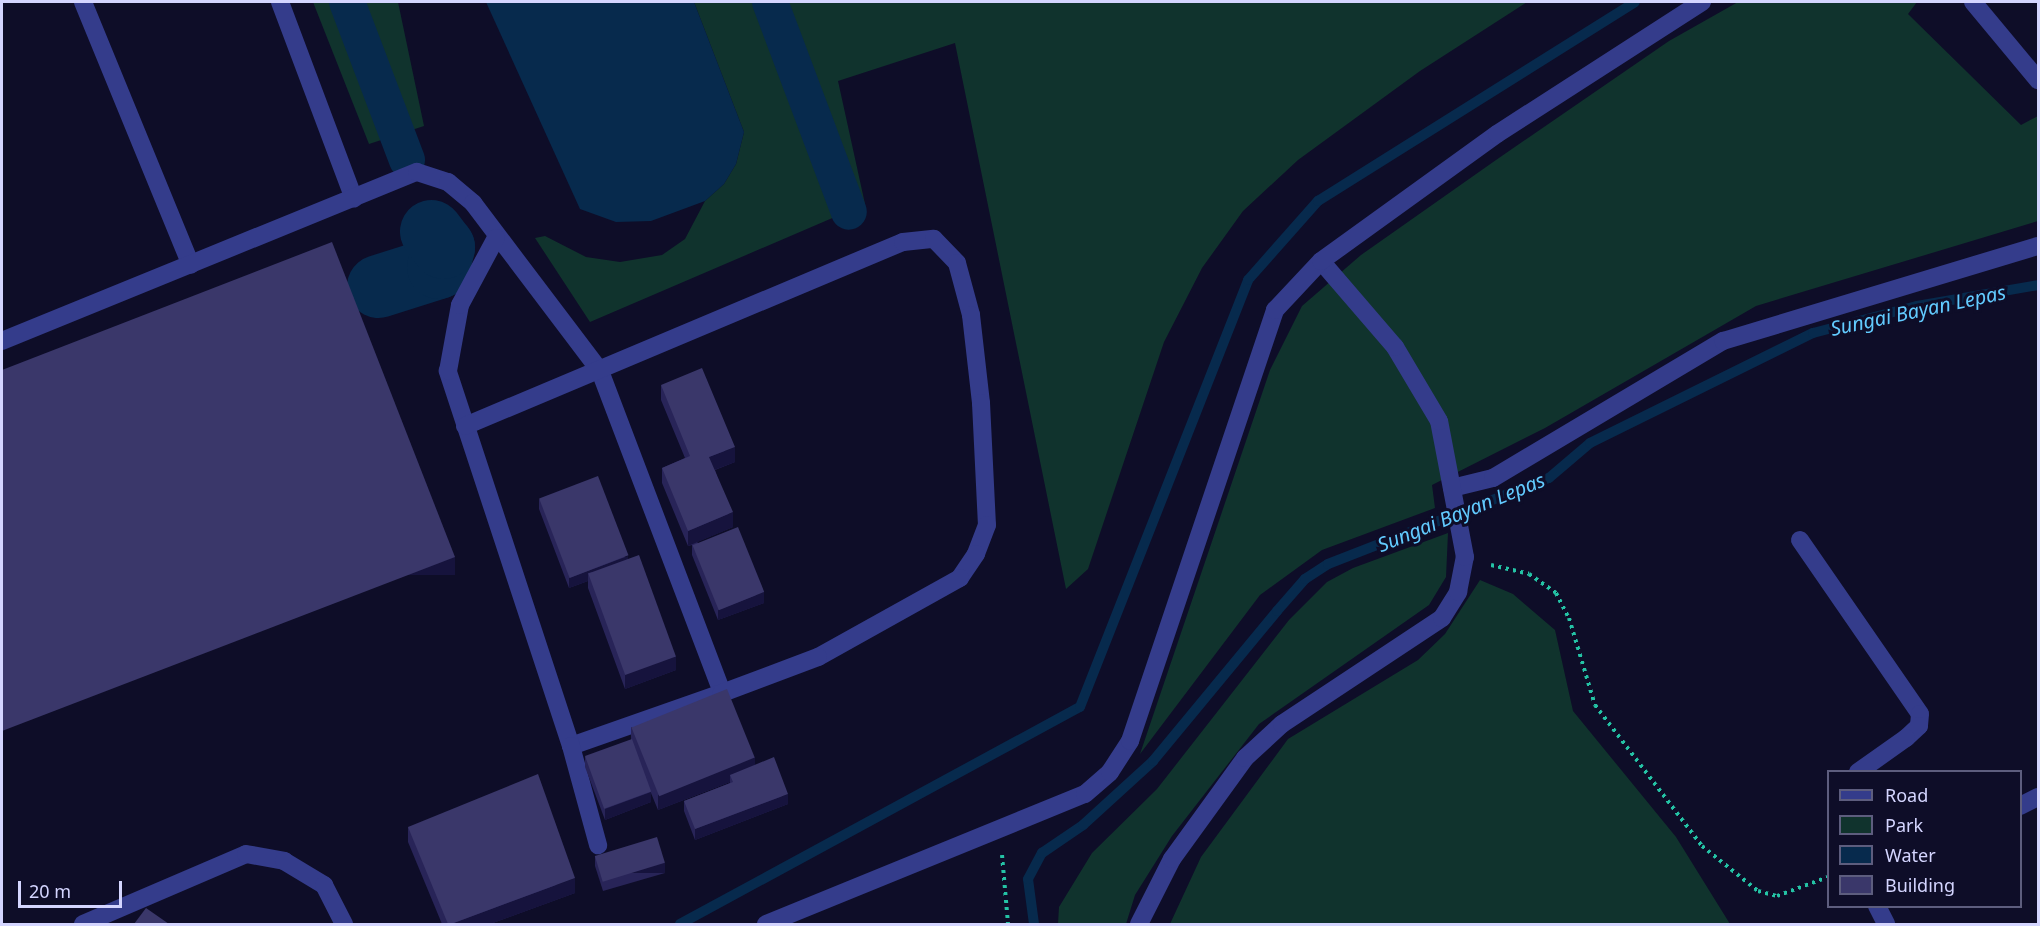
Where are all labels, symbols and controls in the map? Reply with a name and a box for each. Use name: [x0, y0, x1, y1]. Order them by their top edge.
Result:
water label: Sungai Bayan Lepas: [1828, 280, 2008, 340]
water label: Sungai Bayan Lepas: [1374, 467, 1548, 557]
legend: [1827, 770, 2022, 908]
text: Road: [1885, 783, 1928, 807]
text: Park: [1885, 813, 1923, 837]
text: Water: [1885, 843, 1936, 867]
scale bar: [21, 869, 124, 907]
text: Building: [1885, 873, 1955, 897]
text: 20 m: [29, 879, 71, 903]

